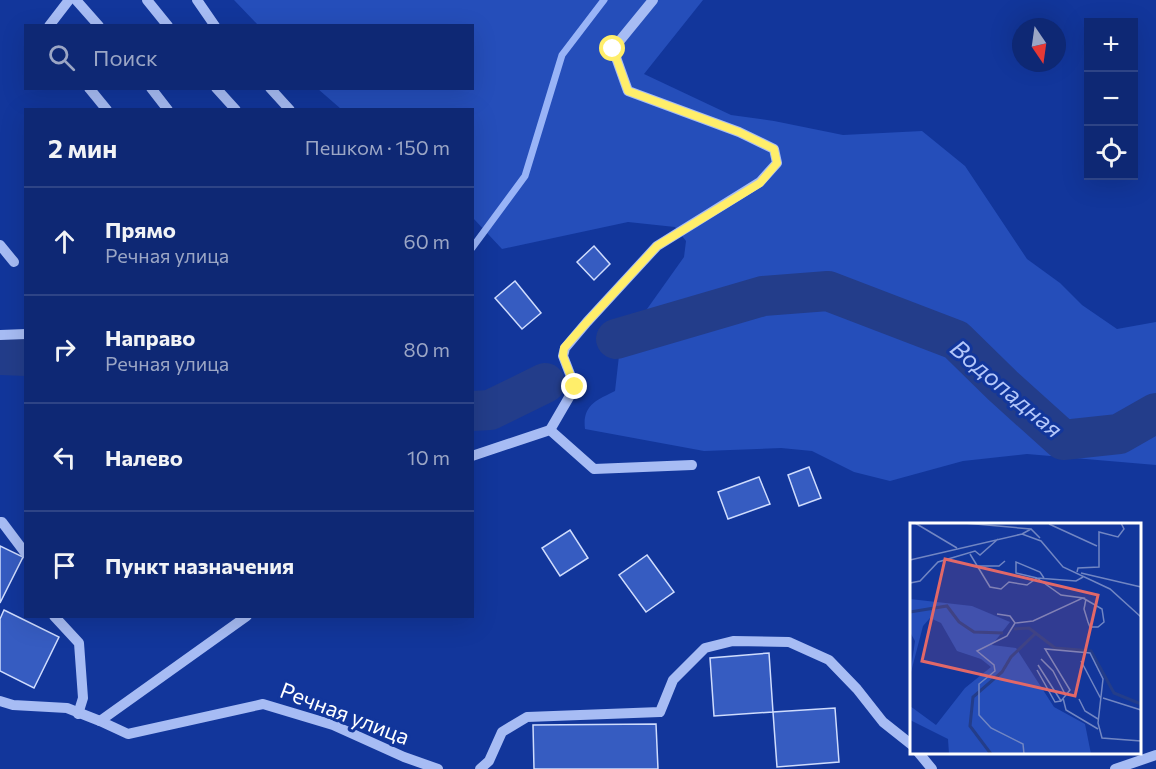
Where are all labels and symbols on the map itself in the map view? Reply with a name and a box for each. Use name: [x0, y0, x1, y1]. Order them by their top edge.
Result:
north arrow: [1012, 18, 1066, 72]
route start: [599, 35, 625, 61]
water label: Водопадная: [945, 333, 1069, 443]
route end: [561, 373, 587, 399]
inset map: [910, 523, 1141, 754]
street label: Речная улица: [276, 676, 414, 750]

